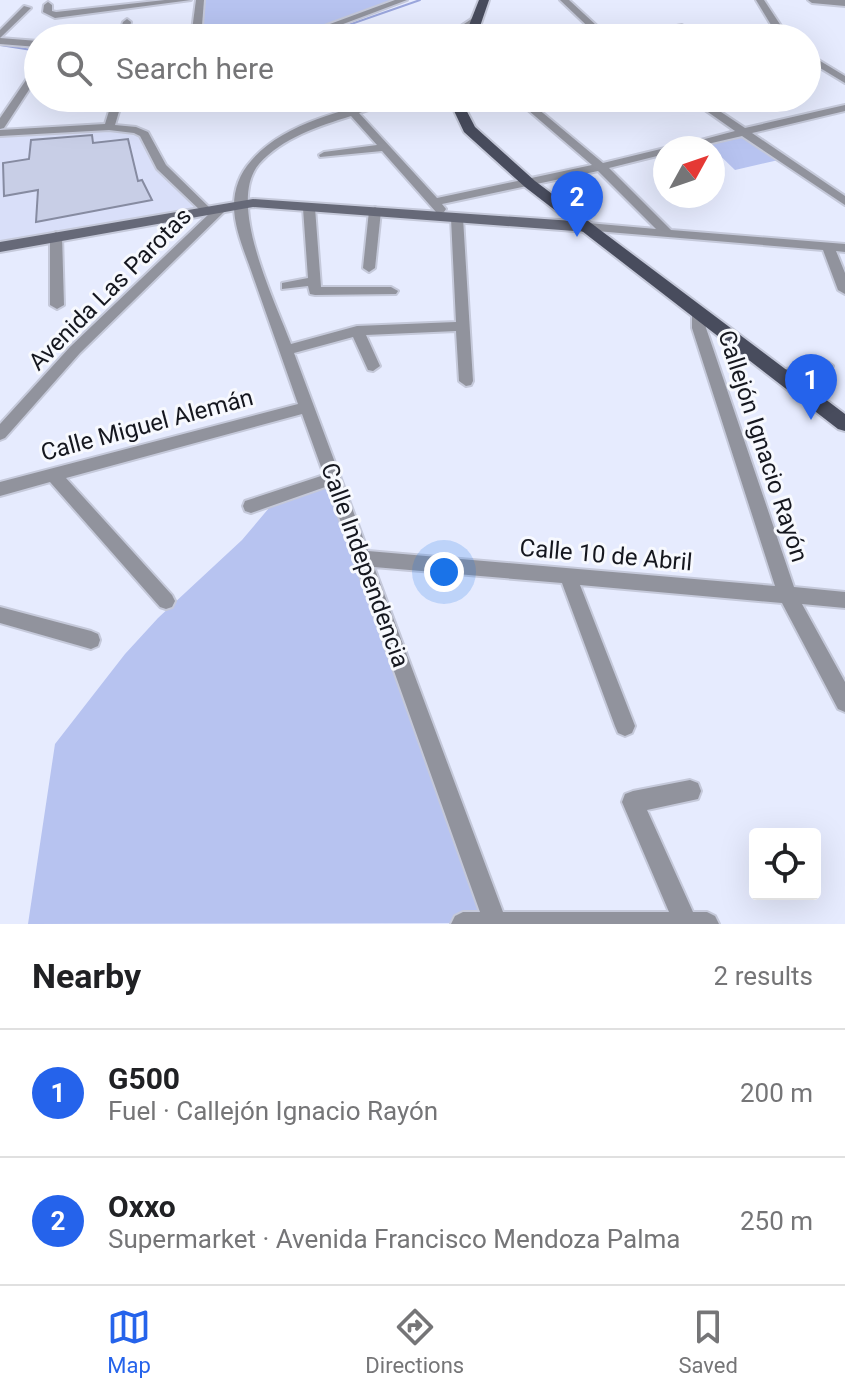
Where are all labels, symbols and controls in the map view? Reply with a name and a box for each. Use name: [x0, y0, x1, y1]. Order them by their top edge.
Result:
search box: [24, 24, 821, 112]
icon: search: [52, 46, 96, 90]
text: Search here: [116, 51, 274, 86]
north arrow: [653, 136, 725, 208]
pin: 2: [551, 171, 603, 237]
street label: Avenida Las Parotas: [23, 202, 197, 376]
street label: Callejón Ignacio Rayón: [712, 327, 814, 565]
pin: 1: [785, 354, 837, 420]
street label: Calle Miguel Alemán: [38, 383, 256, 467]
street label: Calle Independencia: [315, 459, 415, 671]
street label: Calle 10 de Abril: [519, 534, 693, 576]
your location: [424, 552, 464, 592]
map controls: [749, 828, 821, 900]
button: locate: [749, 828, 821, 900]
text: Nearby: [32, 956, 141, 996]
text: 2 results: [714, 961, 813, 991]
text: G500: [108, 1061, 180, 1096]
text: 1: [51, 1078, 65, 1108]
text: 200 m: [740, 1078, 813, 1108]
text: Fuel · Callejón Ignacio Rayón: [108, 1096, 438, 1126]
text: Oxxo: [108, 1189, 176, 1224]
text: 2: [51, 1206, 65, 1236]
text: 250 m: [740, 1206, 813, 1236]
text: Supermarket · Avenida Francisco Mendoza Palma: [108, 1224, 680, 1254]
tab: Map: [107, 1305, 151, 1378]
tab: Directions: [365, 1305, 464, 1378]
tab: Saved: [678, 1305, 738, 1378]

